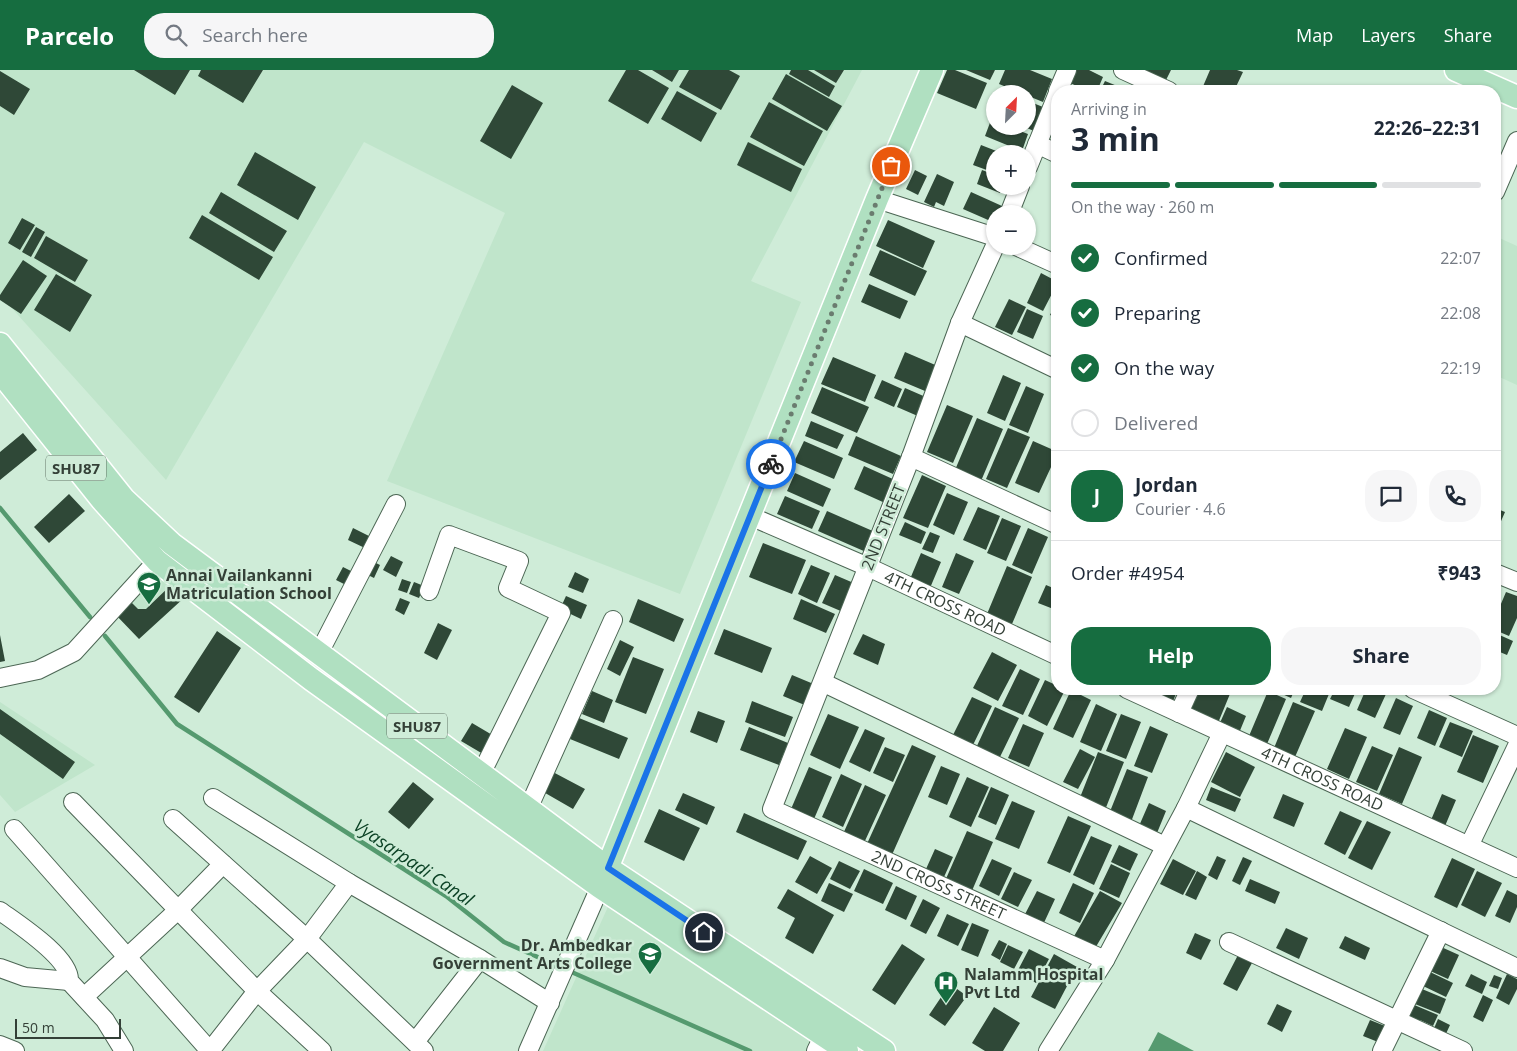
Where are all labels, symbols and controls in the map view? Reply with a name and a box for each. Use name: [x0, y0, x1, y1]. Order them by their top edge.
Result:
search box: [144, 13, 494, 58]
text: Parcelo: [25, 19, 114, 52]
icon: search: [162, 21, 190, 49]
text: Search here: [202, 22, 308, 48]
text: Map: [1296, 23, 1333, 47]
text: Layers: [1361, 23, 1416, 47]
text: Share: [1444, 23, 1492, 47]
north arrow: [986, 85, 1036, 135]
map controls: [986, 85, 1036, 255]
text: Arriving in: [1071, 98, 1147, 120]
text: 22:26–22:31: [1374, 115, 1481, 141]
text: 3 min: [1071, 117, 1160, 160]
pin: [870, 145, 912, 187]
button: +: [986, 145, 1036, 195]
icon: bag: [877, 152, 905, 180]
text: On the way · 260 m: [1071, 196, 1214, 218]
button: −: [986, 205, 1036, 255]
icon: check: [1071, 244, 1099, 272]
text: Confirmed: [1114, 245, 1208, 271]
text: 22:07: [1440, 247, 1481, 269]
icon: check: [1071, 299, 1099, 327]
text: Preparing: [1114, 300, 1201, 326]
text: 22:08: [1440, 302, 1481, 324]
icon: check: [1071, 354, 1099, 382]
text: On the way: [1114, 355, 1214, 381]
text: 22:19: [1440, 357, 1481, 379]
text: Delivered: [1114, 410, 1198, 436]
courier: [746, 439, 796, 489]
icon: bike: [757, 450, 785, 478]
road number: SHU87: [46, 456, 106, 480]
button: chat: [1365, 470, 1417, 522]
button: phone: [1429, 470, 1481, 522]
text: Jordan: [1135, 472, 1198, 498]
street label: 2ND STREET: [856, 481, 910, 573]
text: J: [1094, 483, 1100, 509]
text: Courier · 4.6: [1135, 498, 1226, 520]
text: Order #4954: [1071, 560, 1184, 586]
text: ₹943: [1438, 560, 1481, 586]
place label: Annai Vailankanni Matriculation School: [166, 564, 332, 604]
street label: 4TH CROSS ROAD: [881, 565, 1010, 641]
school or university icon: Annai Vailankanni Matriculation School: [136, 571, 162, 605]
button: Help: [1071, 627, 1271, 685]
button: Share: [1281, 627, 1481, 685]
road number: SHU87: [387, 714, 447, 738]
street label: 4TH CROSS ROAD: [1258, 741, 1387, 816]
water label: Vyasarpadi Canal: [349, 813, 479, 911]
street label: 2ND CROSS STREET: [868, 845, 1010, 925]
pin: [683, 911, 725, 953]
icon: home: [690, 918, 718, 946]
place label: Dr. Ambedkar Government Arts College: [432, 934, 632, 974]
school or university icon: Dr. Ambedkar Government Arts College: [637, 941, 663, 975]
place label: Nalamm Hospital Pvt Ltd: [964, 963, 1103, 1003]
hospital icon: Nalamm Hospital Pvt Ltd: [933, 970, 959, 1004]
scale bar: [15, 1016, 121, 1039]
text: 50 m: [22, 1018, 55, 1037]

